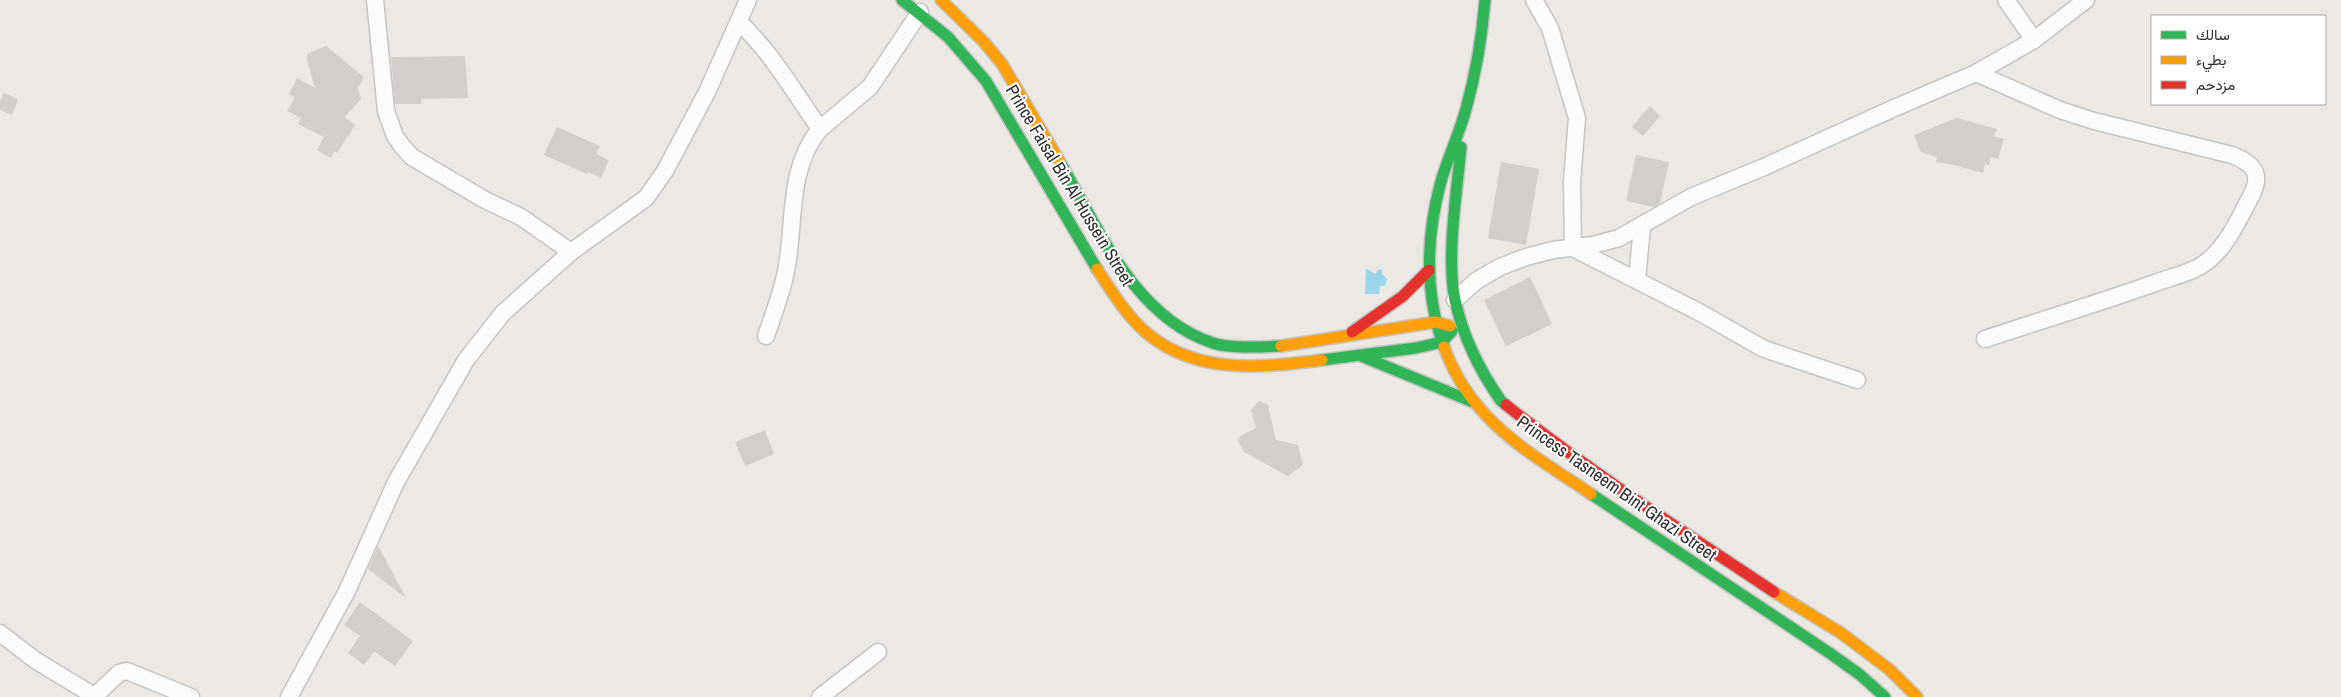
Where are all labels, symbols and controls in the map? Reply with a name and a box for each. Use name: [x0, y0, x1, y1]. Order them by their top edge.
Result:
legend: [2151, 15, 2326, 105]
text: سالك: [2196, 24, 2230, 45]
text: بطيء: [2196, 49, 2226, 73]
text: مزدحم: [2196, 74, 2235, 95]
street label: Prince Faisal Bin Al Hussein Street: [1000, 80, 1140, 290]
street label: Princess Tasneem Bint Ghazi Street: [1512, 409, 1722, 567]

